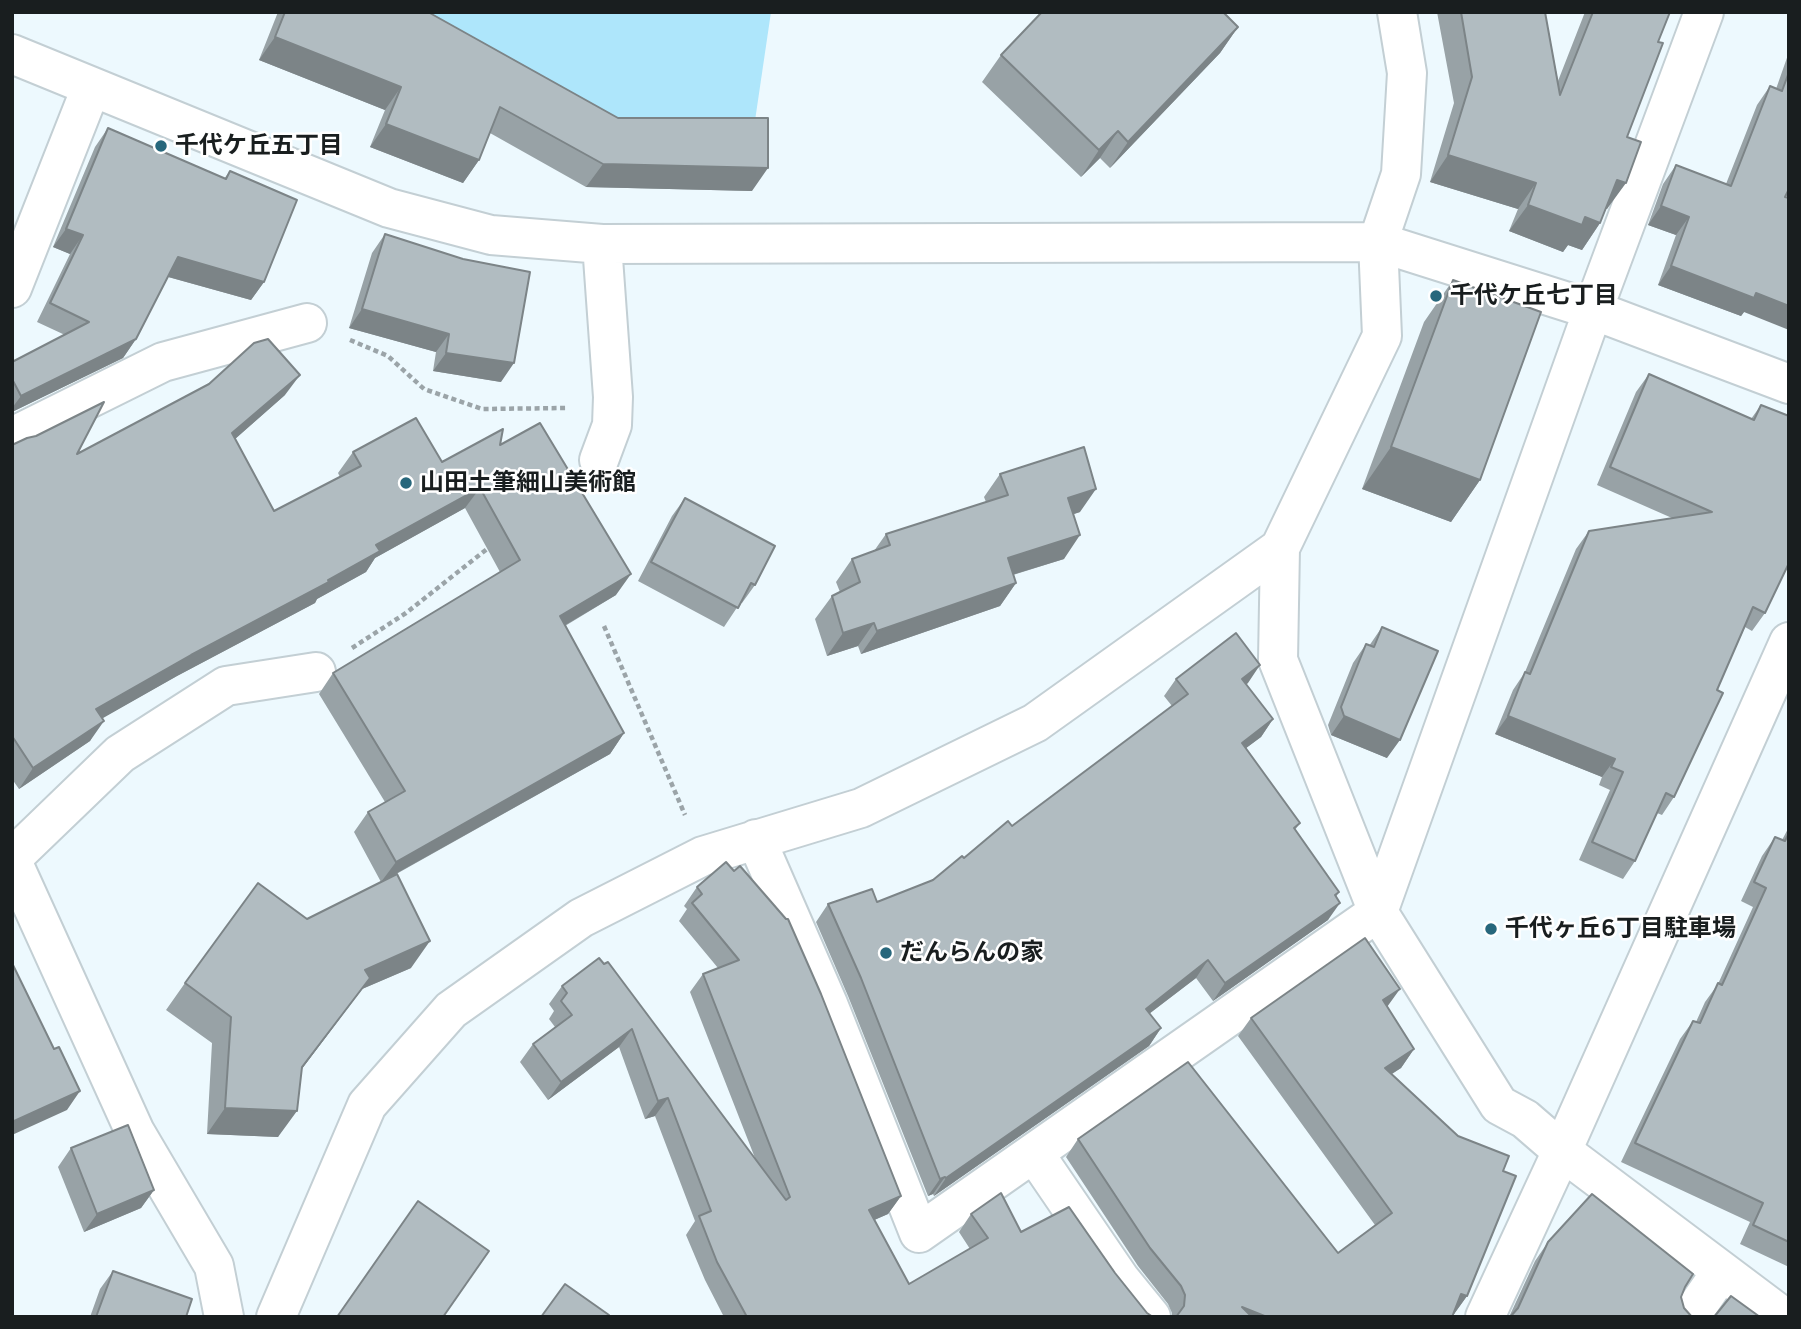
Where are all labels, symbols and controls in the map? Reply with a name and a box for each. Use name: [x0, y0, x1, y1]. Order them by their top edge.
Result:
place label: 千代ケ丘五丁目: [175, 132, 343, 160]
marker: 千代ケ丘五丁目: [153, 138, 169, 154]
place label: 千代ケ丘七丁目: [1450, 282, 1618, 310]
marker: 千代ケ丘七丁目: [1428, 288, 1444, 304]
place label: 山田土筆細山美術館: [420, 469, 636, 497]
marker: 山田土筆細山美術館: [398, 475, 414, 491]
place label: 千代ヶ丘6丁目駐車場: [1505, 915, 1736, 943]
marker: 千代ヶ丘6丁目駐車場: [1483, 921, 1499, 937]
place label: だんらんの家: [900, 939, 1044, 967]
marker: だんらんの家: [878, 945, 894, 961]

